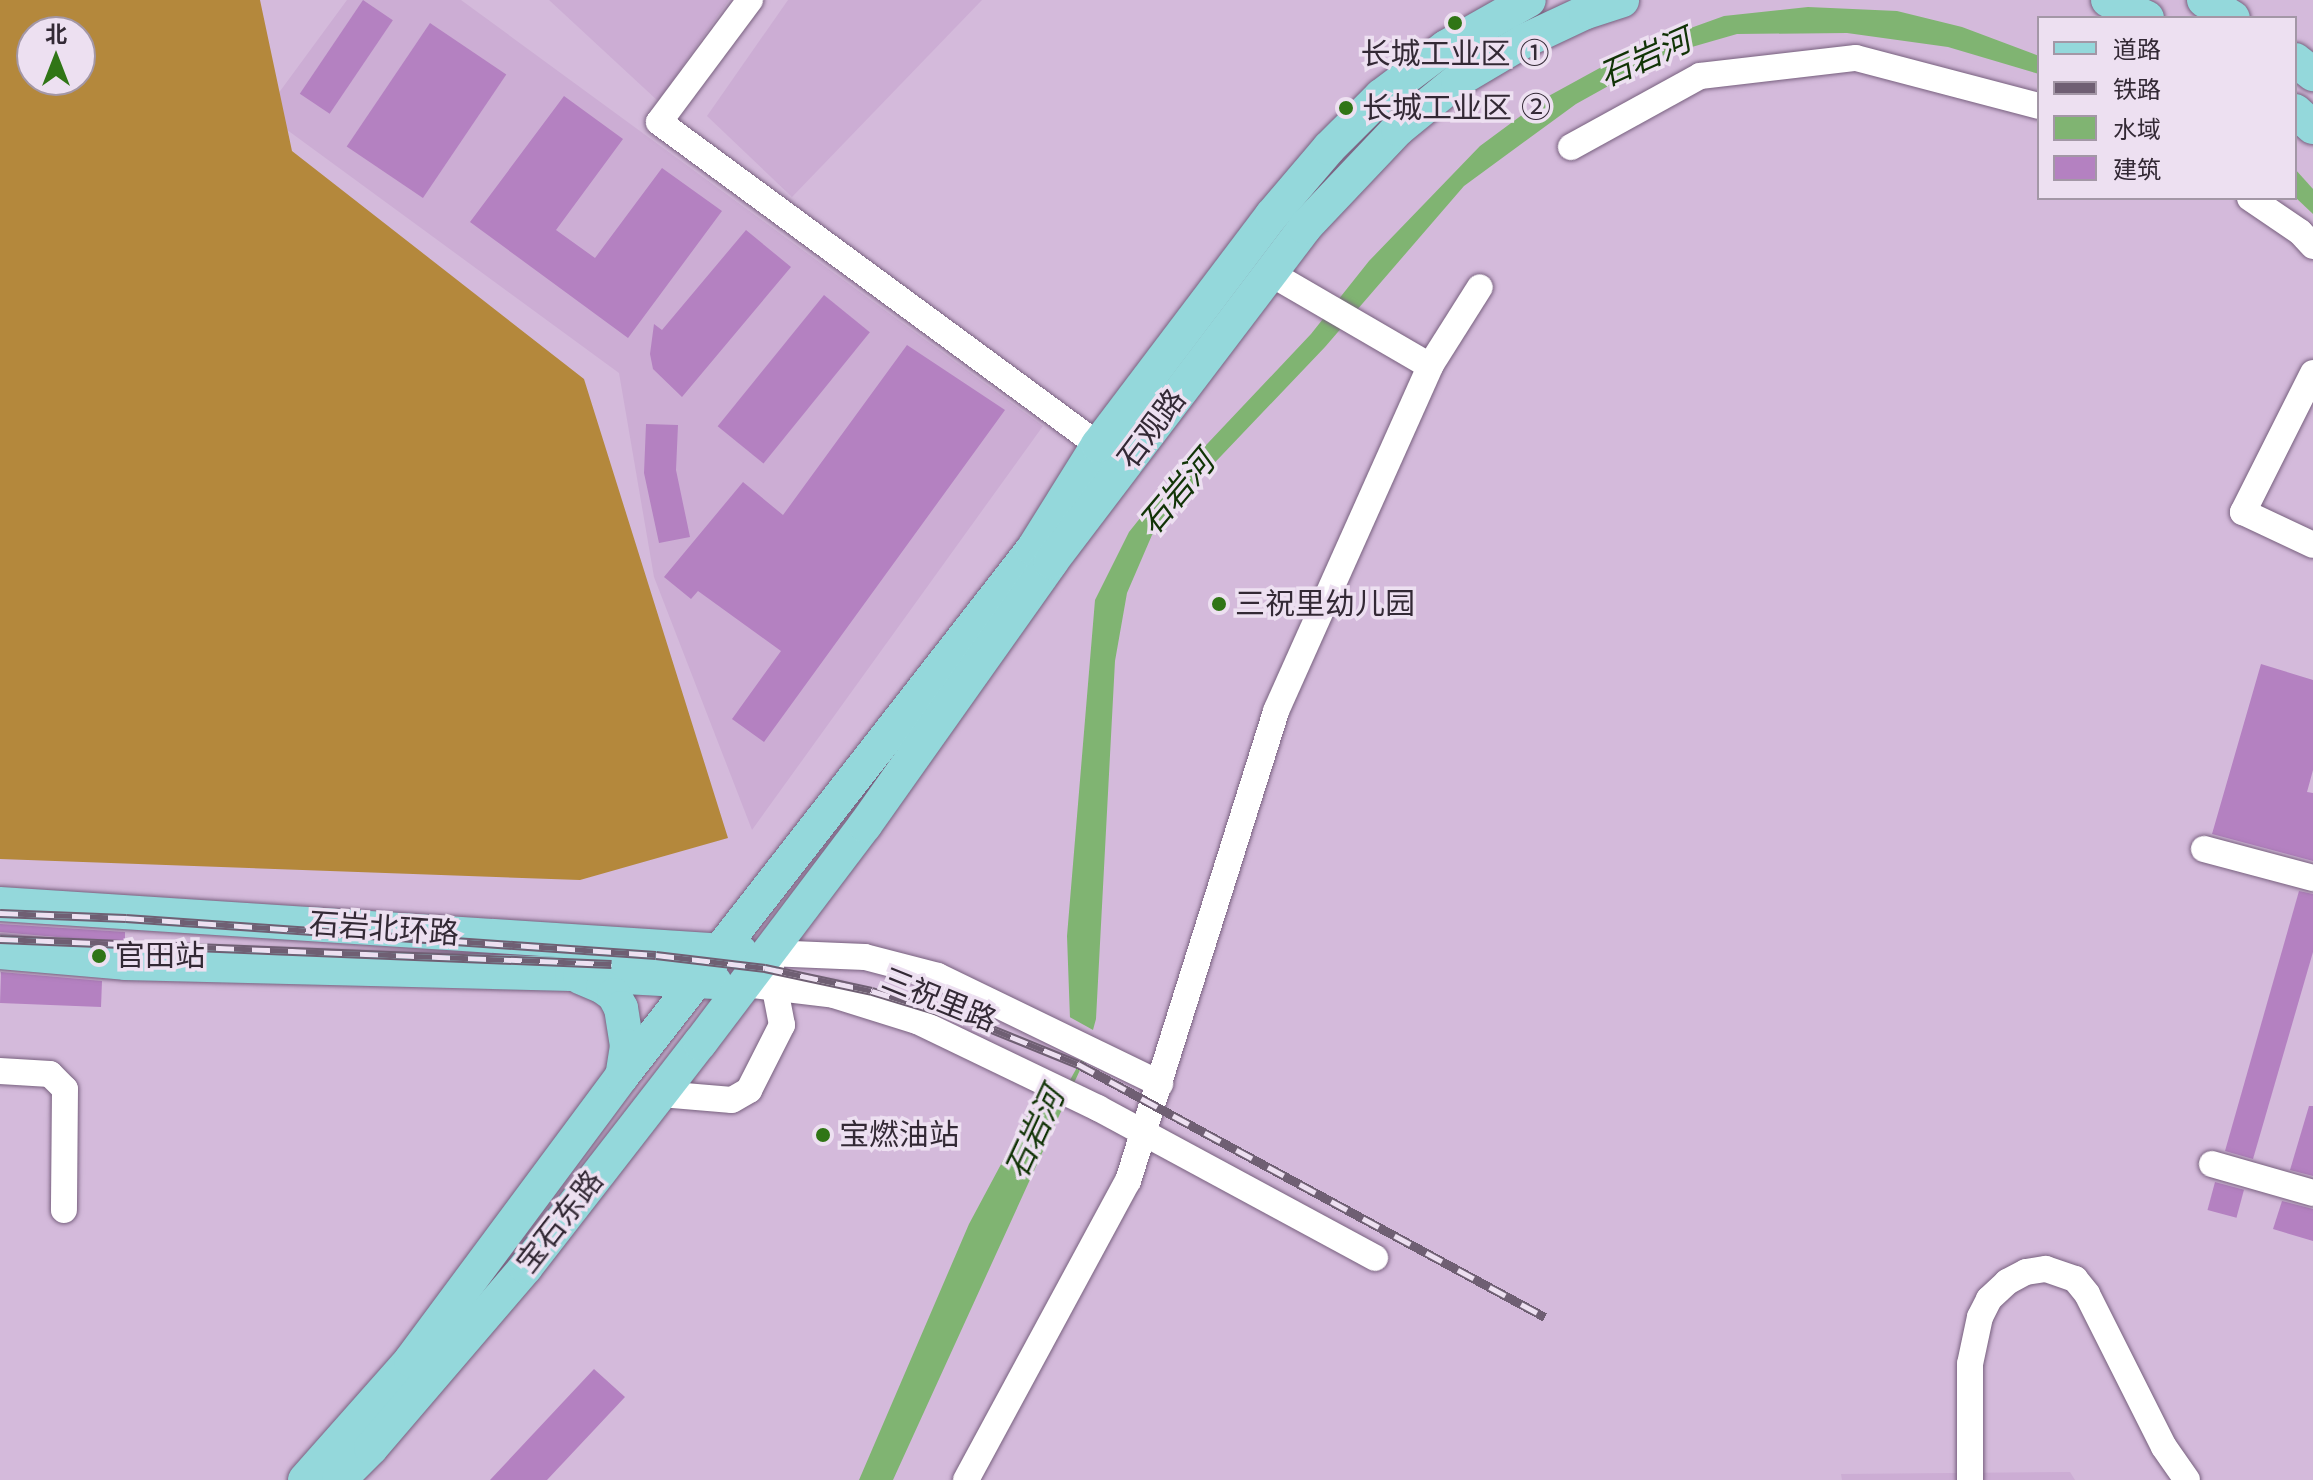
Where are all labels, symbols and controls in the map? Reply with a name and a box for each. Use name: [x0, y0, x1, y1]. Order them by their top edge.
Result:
marker: 长城工业区 ①: [1446, 14, 1464, 32]
north arrow: [16, 16, 96, 96]
legend: [2037, 16, 2297, 200]
text: 北: [45, 18, 67, 50]
water label: 石岩河: [1593, 21, 1697, 95]
text: 道路: [2113, 32, 2161, 67]
place label: 长城工业区 ①: [1361, 36, 1549, 72]
text: 铁路: [2113, 72, 2161, 107]
place label: 长城工业区 ②: [1362, 90, 1551, 126]
marker: 长城工业区 ②: [1337, 99, 1355, 117]
text: 水域: [2113, 112, 2161, 147]
text: 建筑: [2113, 152, 2161, 187]
street label: 石观路: [1111, 382, 1193, 476]
water label: 石岩河: [1131, 444, 1223, 542]
place label: 三祝里幼儿园: [1235, 586, 1415, 622]
marker: 三祝里幼儿园: [1210, 595, 1228, 613]
street label: 石岩北环路: [308, 906, 460, 952]
place label: 官田站: [115, 938, 205, 974]
marker: 官田站: [90, 947, 108, 965]
street label: 三祝里路: [877, 961, 1001, 1039]
water label: 石岩河: [997, 1081, 1073, 1185]
place label: 宝燃油站: [839, 1117, 959, 1153]
marker: 宝燃油站: [814, 1126, 832, 1144]
street label: 宝石东路: [509, 1164, 611, 1280]

